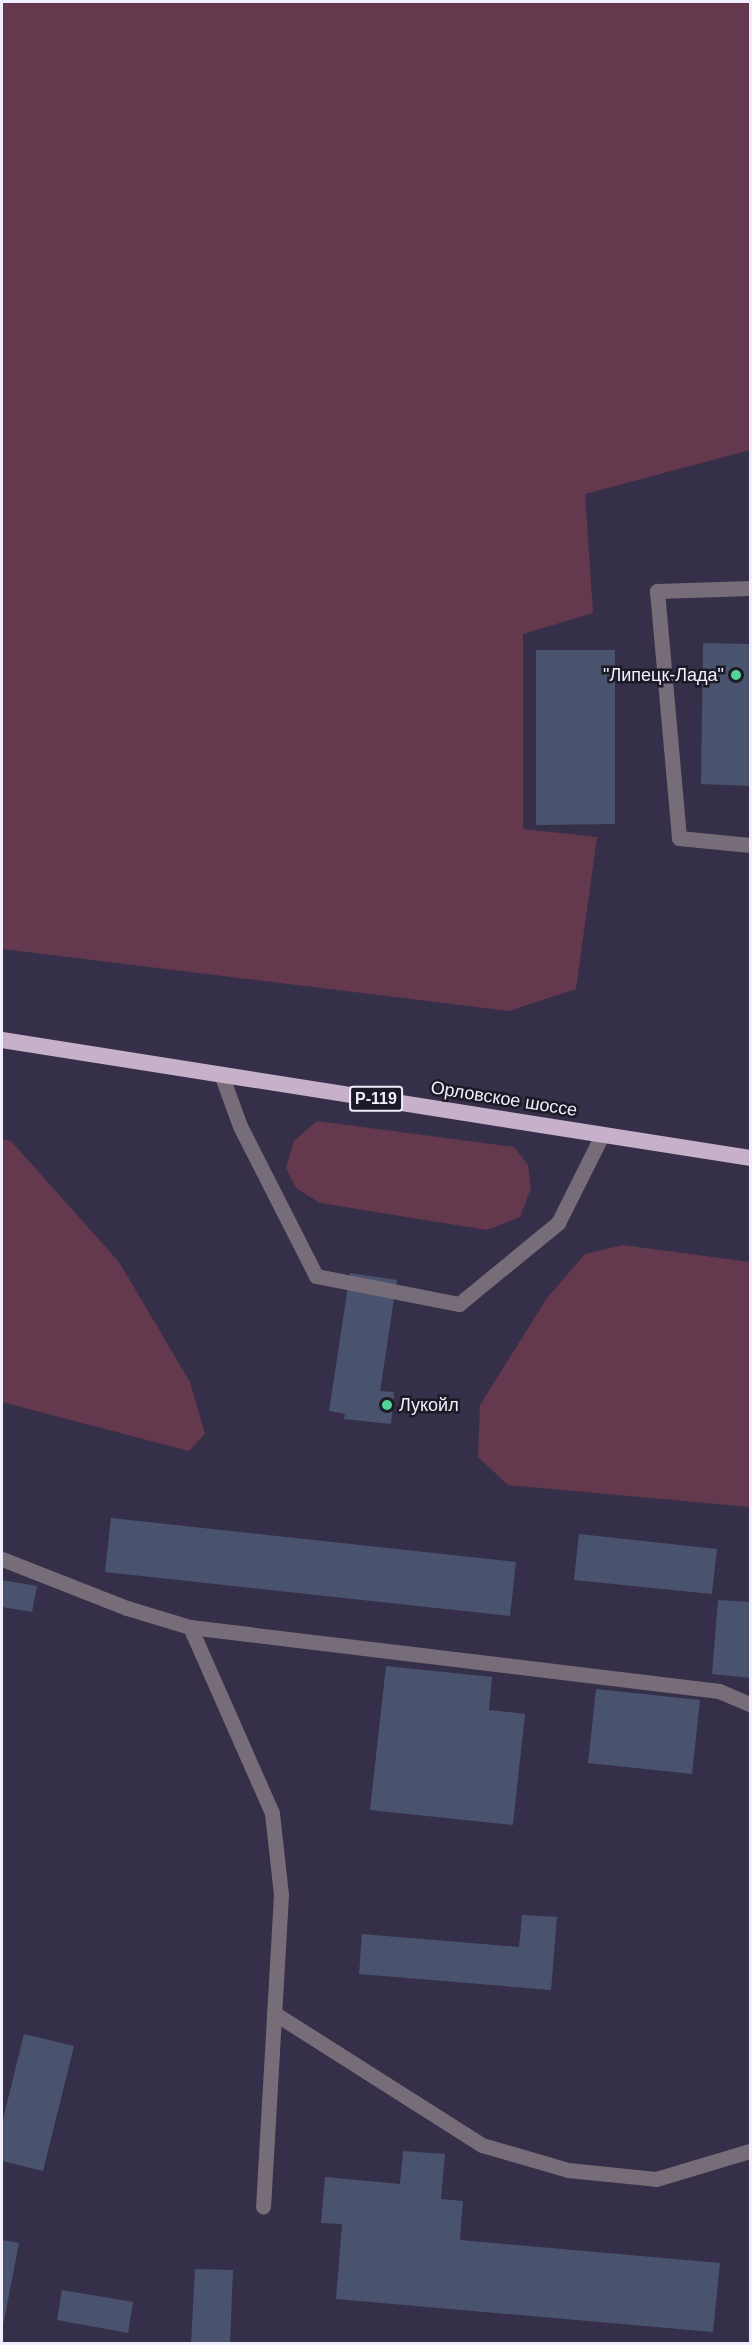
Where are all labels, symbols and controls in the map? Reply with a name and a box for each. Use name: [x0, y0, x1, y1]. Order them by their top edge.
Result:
place label: "Липецк-Лада": [603, 664, 724, 686]
marker: "Липецк-Лада": [729, 668, 743, 682]
street label: Орловское шоссе: [429, 1077, 579, 1121]
road number: Р-119: [349, 1086, 403, 1112]
place label: Лукойл: [399, 1394, 459, 1416]
marker: Лукойл: [380, 1398, 394, 1412]

